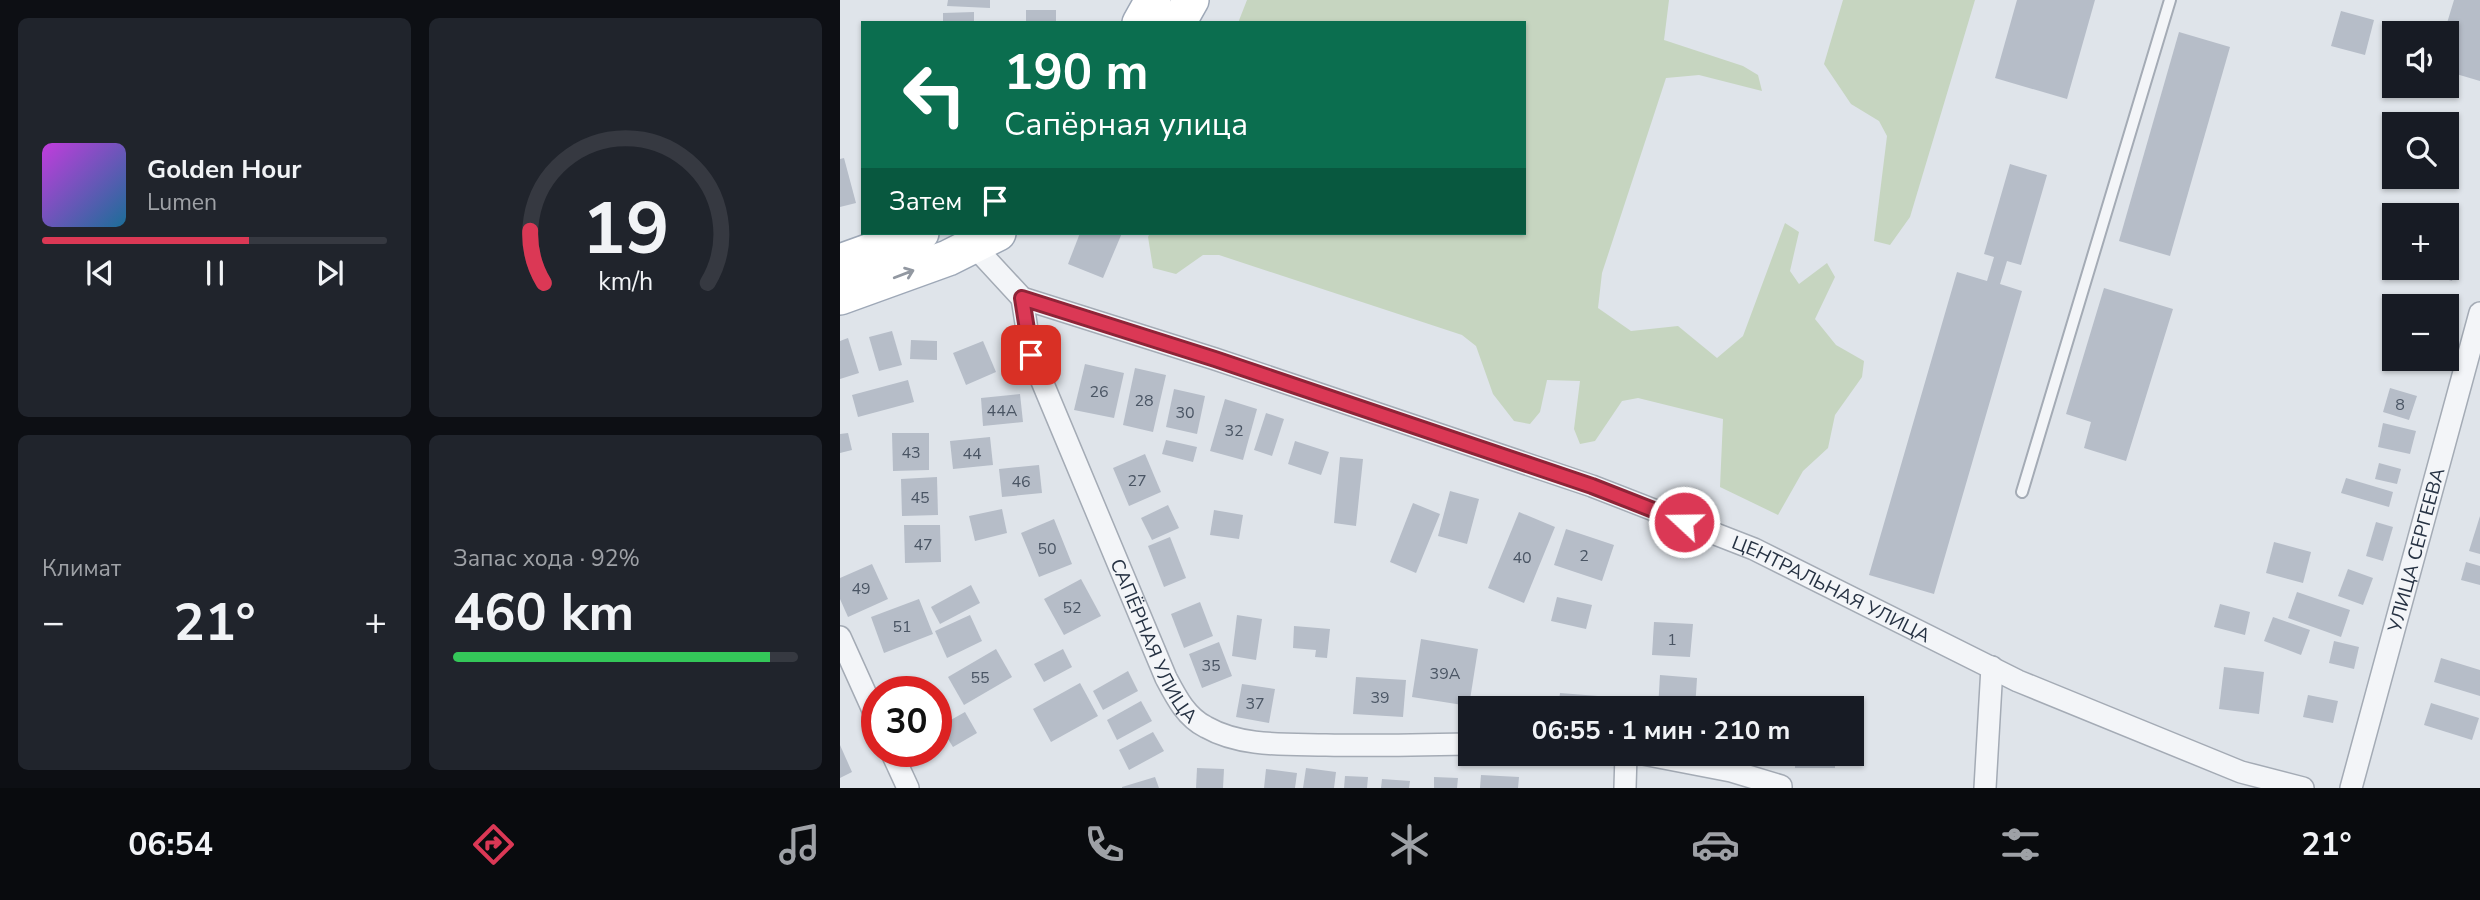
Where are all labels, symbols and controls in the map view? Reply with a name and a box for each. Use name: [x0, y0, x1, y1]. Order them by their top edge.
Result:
map controls: [2382, 21, 2459, 371]
button: sound: [2382, 21, 2459, 98]
text: 190 m: [1004, 39, 1148, 106]
icon: left: [889, 49, 980, 140]
text: Сапёрная улица: [1004, 103, 1248, 146]
button: search: [2382, 112, 2459, 189]
text: Golden Hour: [147, 152, 302, 187]
text: 19: [582, 180, 669, 280]
icon: arrive: [976, 182, 1014, 220]
text: Затем: [889, 184, 962, 219]
text: Lumen: [147, 187, 217, 218]
button: +: [2382, 203, 2459, 280]
icon: previous: [81, 254, 119, 292]
icon: pause: [196, 254, 234, 292]
icon: next: [311, 254, 349, 292]
text: km/h: [598, 265, 653, 299]
one-way arrow: [893, 267, 915, 280]
button: −: [2382, 294, 2459, 371]
pin: [1001, 325, 1061, 385]
icon: arrive: [1012, 336, 1050, 374]
house number: 26: [1089, 381, 1109, 403]
house number: 28: [1134, 390, 1154, 412]
house number: 8: [2395, 394, 2405, 416]
house number: 44А: [987, 400, 1018, 422]
house number: 30: [1175, 402, 1195, 424]
house number: 32: [1224, 420, 1244, 442]
house number: 43: [901, 442, 921, 464]
house number: 44: [962, 443, 982, 465]
street label: УЛИЦА СЕРГЕЕВА: [2382, 465, 2451, 636]
house number: 27: [1127, 470, 1147, 492]
house number: 46: [1011, 471, 1031, 493]
position arrow: [1647, 485, 1721, 559]
house number: 45: [910, 487, 930, 509]
street label: ЦЕНТРАЛЬНАЯ УЛИЦА: [1728, 530, 1935, 649]
house number: 47: [913, 534, 933, 556]
house number: 50: [1037, 538, 1057, 560]
text: Запас хода · 92%: [453, 543, 640, 574]
house number: 2: [1579, 545, 1589, 567]
house number: 40: [1512, 547, 1532, 569]
text: Климат: [42, 553, 121, 584]
street label: САПЁРНАЯ УЛИЦА: [1104, 555, 1203, 730]
text: 460 km: [453, 577, 634, 648]
house number: 49: [851, 578, 871, 600]
text: 21°: [173, 587, 256, 658]
text: −: [42, 597, 65, 648]
text: +: [364, 597, 387, 648]
house number: 52: [1062, 597, 1082, 619]
house number: 51: [892, 616, 912, 638]
house number: 1: [1667, 629, 1677, 651]
house number: 35: [1201, 655, 1221, 677]
house number: 39А: [1430, 663, 1461, 685]
house number: 55: [970, 667, 990, 689]
speed limit sign: 30: [861, 676, 952, 767]
house number: 39: [1370, 687, 1390, 709]
house number: 37: [1245, 693, 1265, 715]
text: 06:55 · 1 мин · 210 m: [1532, 713, 1790, 748]
icon: directions: [469, 820, 518, 869]
icon: music: [775, 820, 824, 869]
icon: phone: [1080, 820, 1129, 869]
icon: climate: [1385, 820, 1434, 869]
icon: car: [1691, 820, 1740, 869]
icon: filters: [1996, 820, 2045, 869]
text: 06:54: [128, 823, 213, 866]
text: 21°: [2301, 823, 2352, 866]

